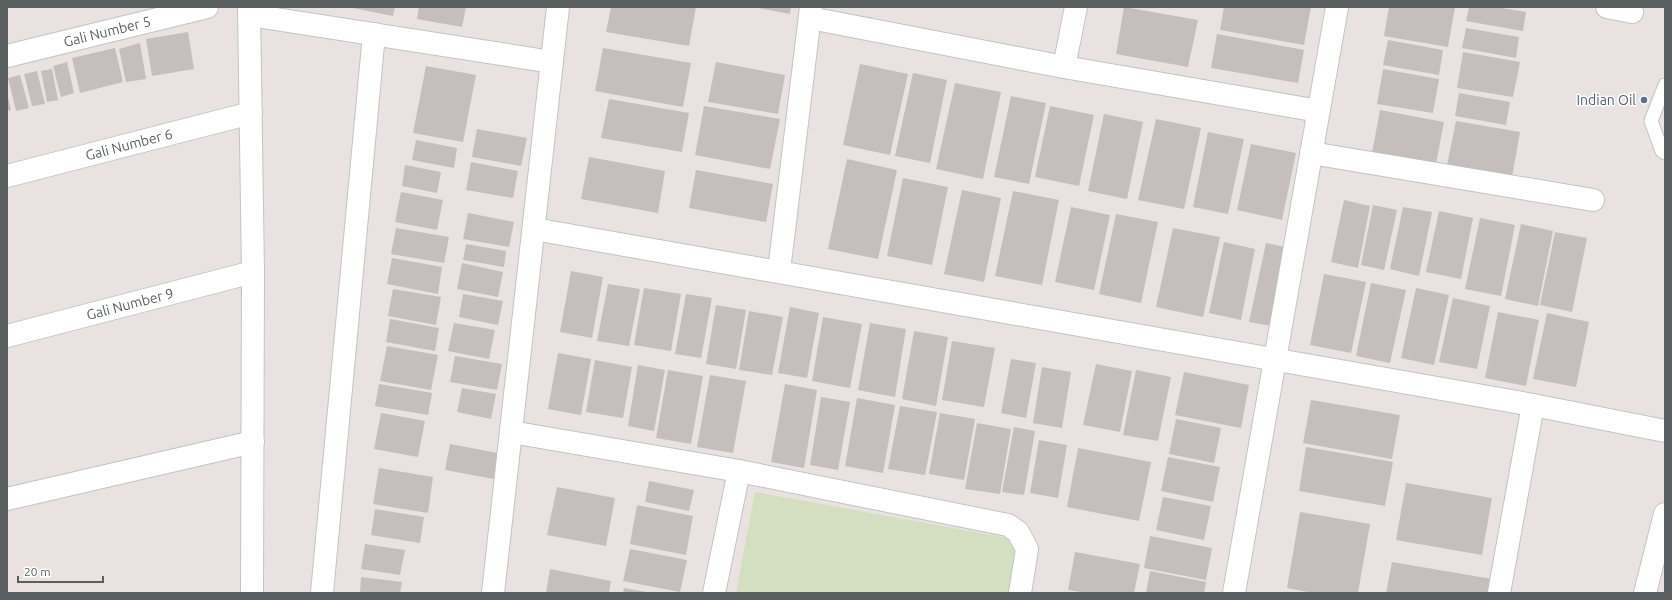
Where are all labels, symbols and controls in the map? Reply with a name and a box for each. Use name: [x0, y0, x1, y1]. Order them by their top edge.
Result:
street label: Gali Number 5: [62, 13, 152, 50]
place label: Indian Oil: [1577, 92, 1636, 108]
marker: Indian Oil: [1639, 95, 1649, 105]
street label: Gali Number 6: [84, 126, 174, 163]
street label: Gali Number 9: [85, 285, 175, 323]
scale bar: [18, 558, 103, 584]
text: 20 m: [24, 565, 51, 578]

